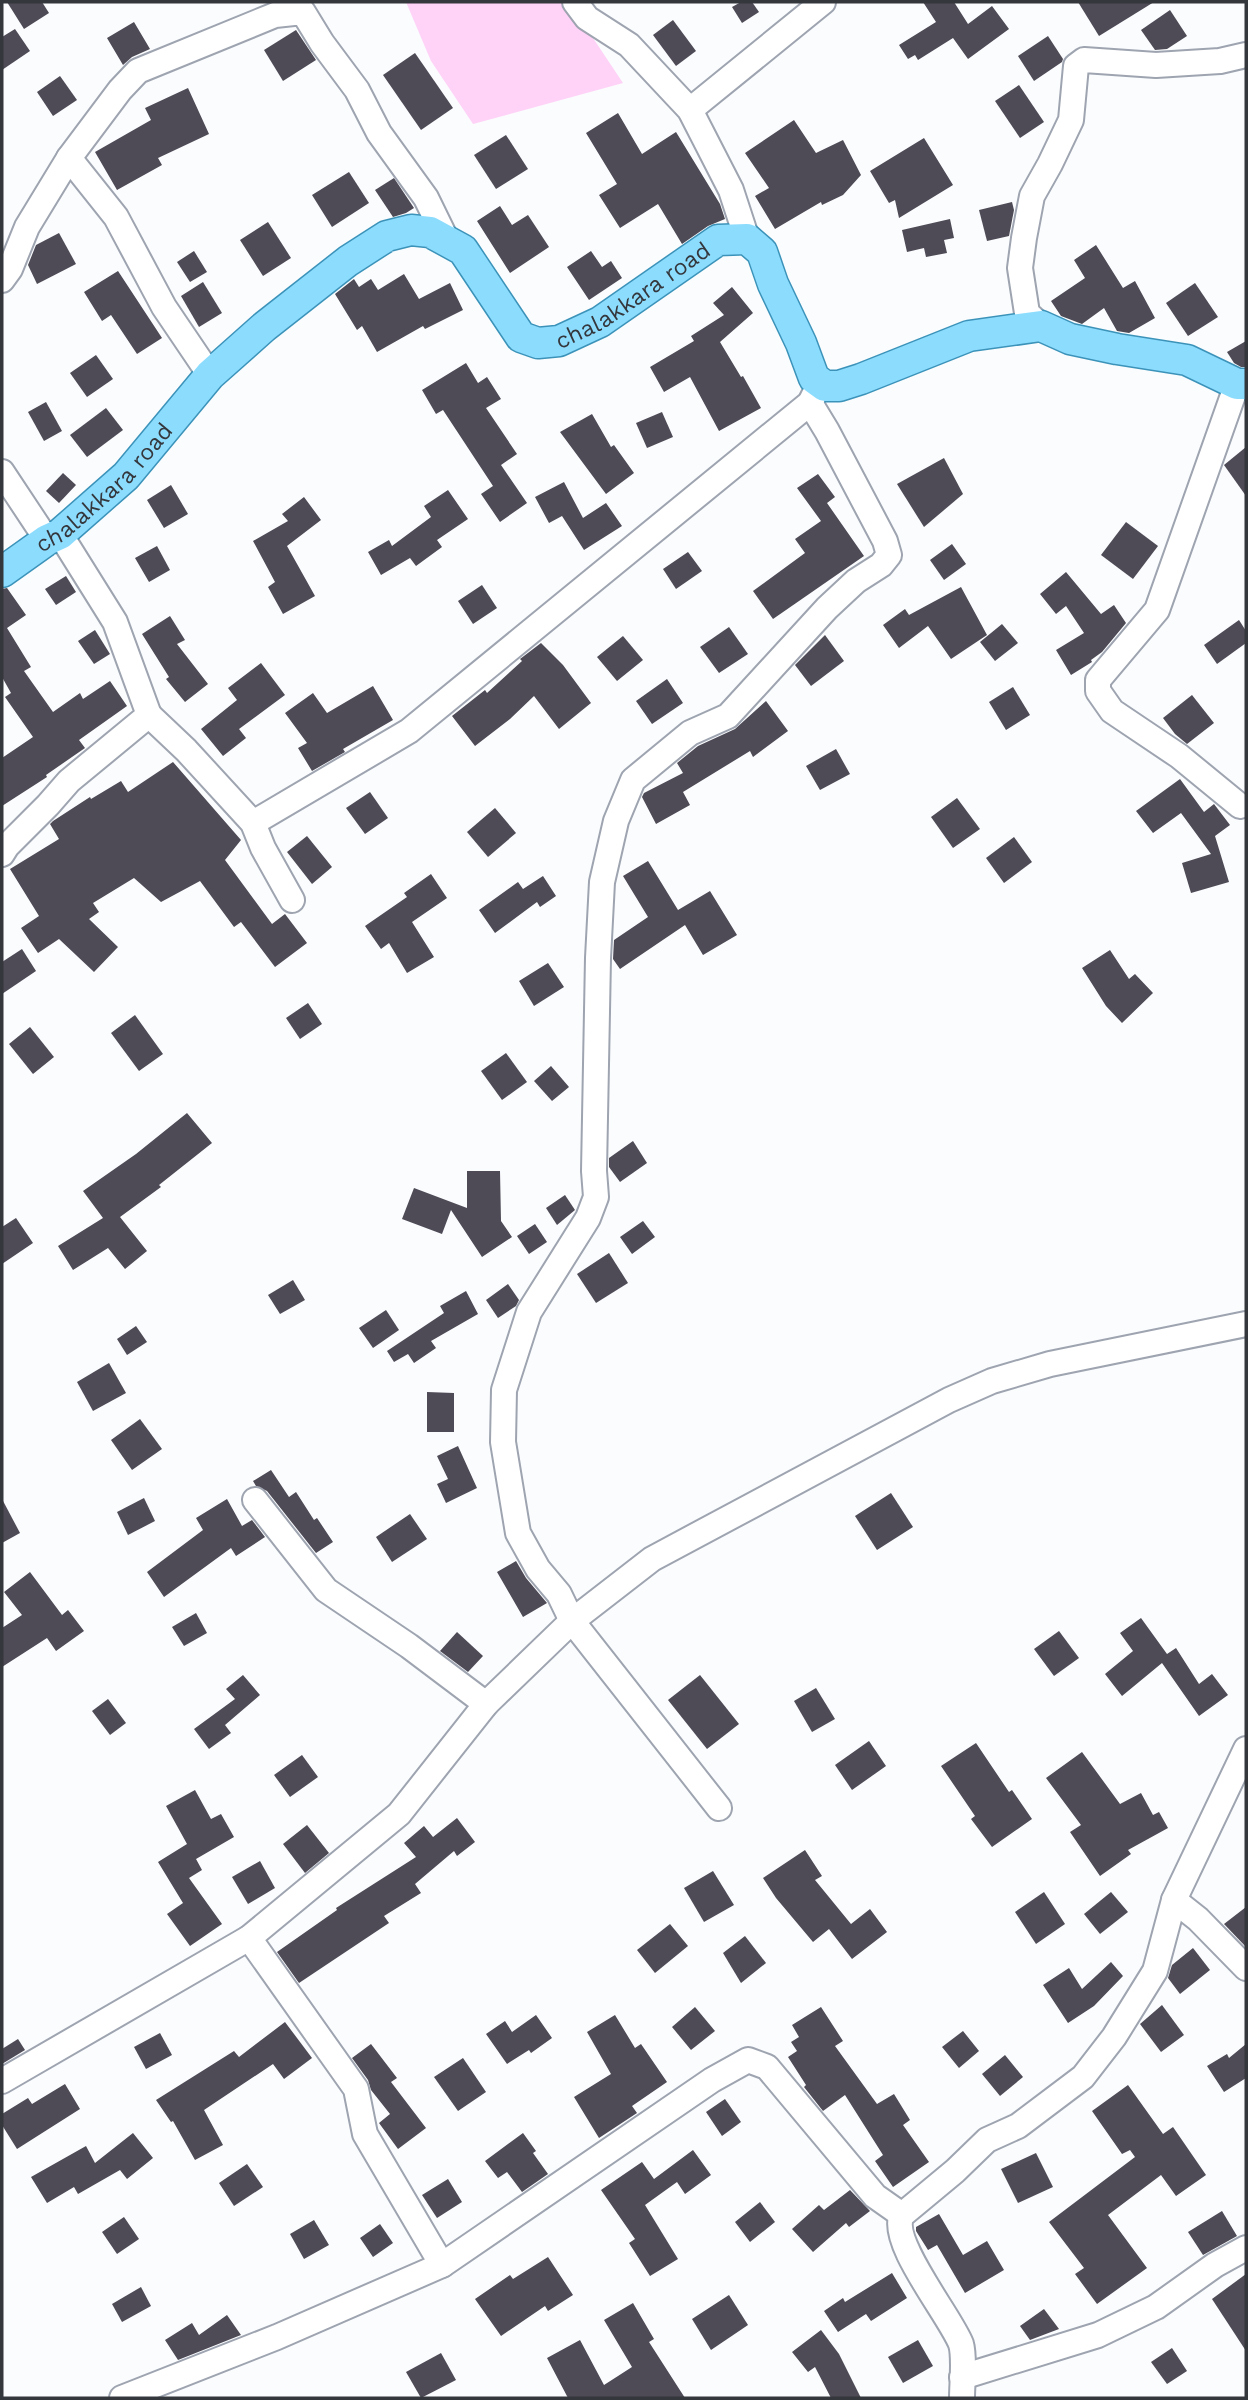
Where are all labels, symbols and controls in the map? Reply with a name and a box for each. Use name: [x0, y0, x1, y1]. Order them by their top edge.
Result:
street label: chalakkara road: [551, 236, 715, 354]
street label: chalakkara road: [30, 417, 178, 558]

